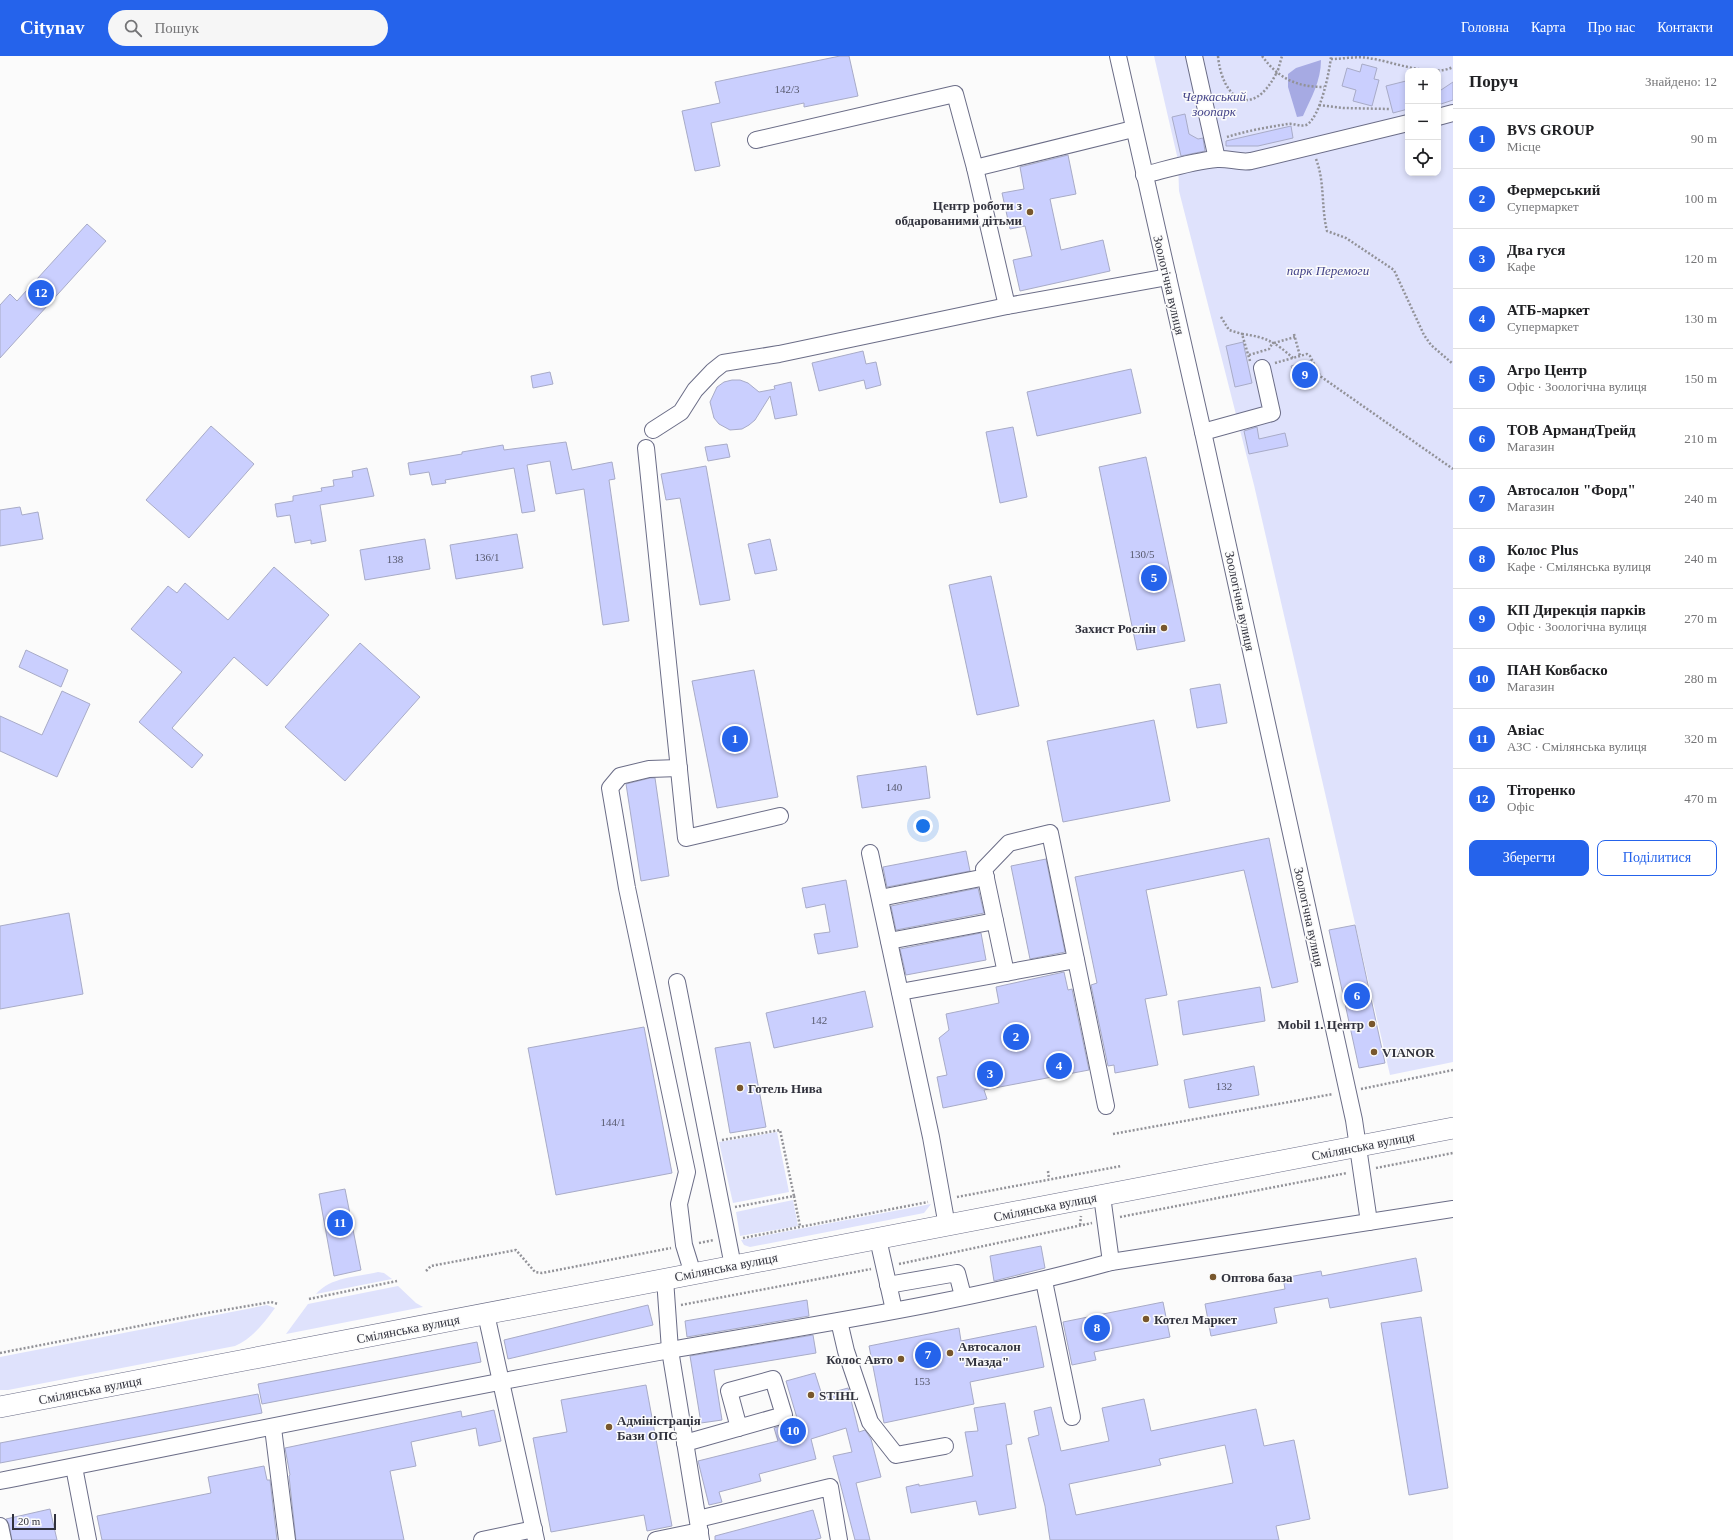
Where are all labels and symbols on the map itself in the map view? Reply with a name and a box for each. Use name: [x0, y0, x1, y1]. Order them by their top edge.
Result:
house number: 142/3: [774, 83, 800, 95]
park label: Черкаський зоопарк: [1182, 89, 1247, 119]
place label: Центр роботи з обдарованими дітьми: [895, 198, 1022, 228]
marker: Центр роботи з обдарованими дітьми: [1025, 207, 1035, 217]
street label: Зоологічна вулиця: [1150, 234, 1188, 336]
park label: парк Перемоги: [1287, 263, 1370, 278]
pin: 12: [28, 278, 54, 308]
pin: 9: [1292, 360, 1318, 390]
house number: 130/5: [1129, 548, 1155, 560]
street label: Зоологічна вулиця: [1222, 550, 1258, 652]
house number: 136/1: [474, 551, 500, 563]
house number: 138: [387, 553, 404, 565]
pin: 5: [1141, 563, 1167, 593]
place label: Захист Рослін: [1075, 621, 1157, 636]
marker: Захист Рослін: [1159, 623, 1169, 633]
pin: 1: [722, 724, 748, 754]
house number: 140: [886, 781, 903, 793]
your location: [913, 816, 933, 836]
street label: Зоологічна вулиця: [1291, 866, 1327, 968]
pin: 6: [1344, 981, 1370, 1011]
house number: 142: [811, 1014, 827, 1026]
place label: Mobil 1. Центр: [1277, 1017, 1364, 1032]
marker: Mobil 1. Центр: [1367, 1019, 1377, 1029]
pin: 2: [1003, 1022, 1029, 1052]
place label: VIANOR: [1382, 1045, 1435, 1060]
marker: VIANOR: [1369, 1047, 1379, 1057]
pin: 4: [1046, 1051, 1072, 1081]
pin: 3: [977, 1059, 1003, 1089]
house number: 132: [1216, 1080, 1232, 1092]
place label: Готель Нива: [748, 1081, 823, 1096]
marker: Готель Нива: [735, 1083, 745, 1093]
house number: 144/1: [600, 1116, 626, 1128]
street label: Смілянська вулиця: [1310, 1129, 1416, 1163]
street label: Смілянська вулиця: [992, 1190, 1098, 1224]
pin: 11: [327, 1208, 353, 1238]
street label: Смілянська вулиця: [673, 1250, 779, 1284]
place label: Оптова база: [1221, 1270, 1293, 1285]
marker: Оптова база: [1208, 1272, 1218, 1282]
street label: Смілянська вулиця: [355, 1312, 461, 1346]
place label: Котел Маркет: [1154, 1312, 1238, 1327]
pin: 8: [1084, 1313, 1110, 1343]
marker: Котел Маркет: [1141, 1314, 1151, 1324]
place label: Автосалон "Мазда": [958, 1339, 1021, 1369]
pin: 7: [915, 1340, 941, 1370]
marker: Автосалон "Мазда": [945, 1348, 955, 1358]
place label: Колос Авто: [826, 1352, 893, 1367]
marker: Колос Авто: [896, 1354, 906, 1364]
street label: Смілянська вулиця: [37, 1373, 143, 1407]
house number: 153: [914, 1375, 931, 1387]
place label: STIHL: [819, 1388, 859, 1403]
marker: STIHL: [806, 1390, 816, 1400]
place label: Адміністрація Бази ОПС: [617, 1413, 701, 1443]
pin: 10: [780, 1416, 806, 1446]
marker: Адміністрація Бази ОПС: [604, 1422, 614, 1432]
scale bar: [12, 1512, 56, 1531]

